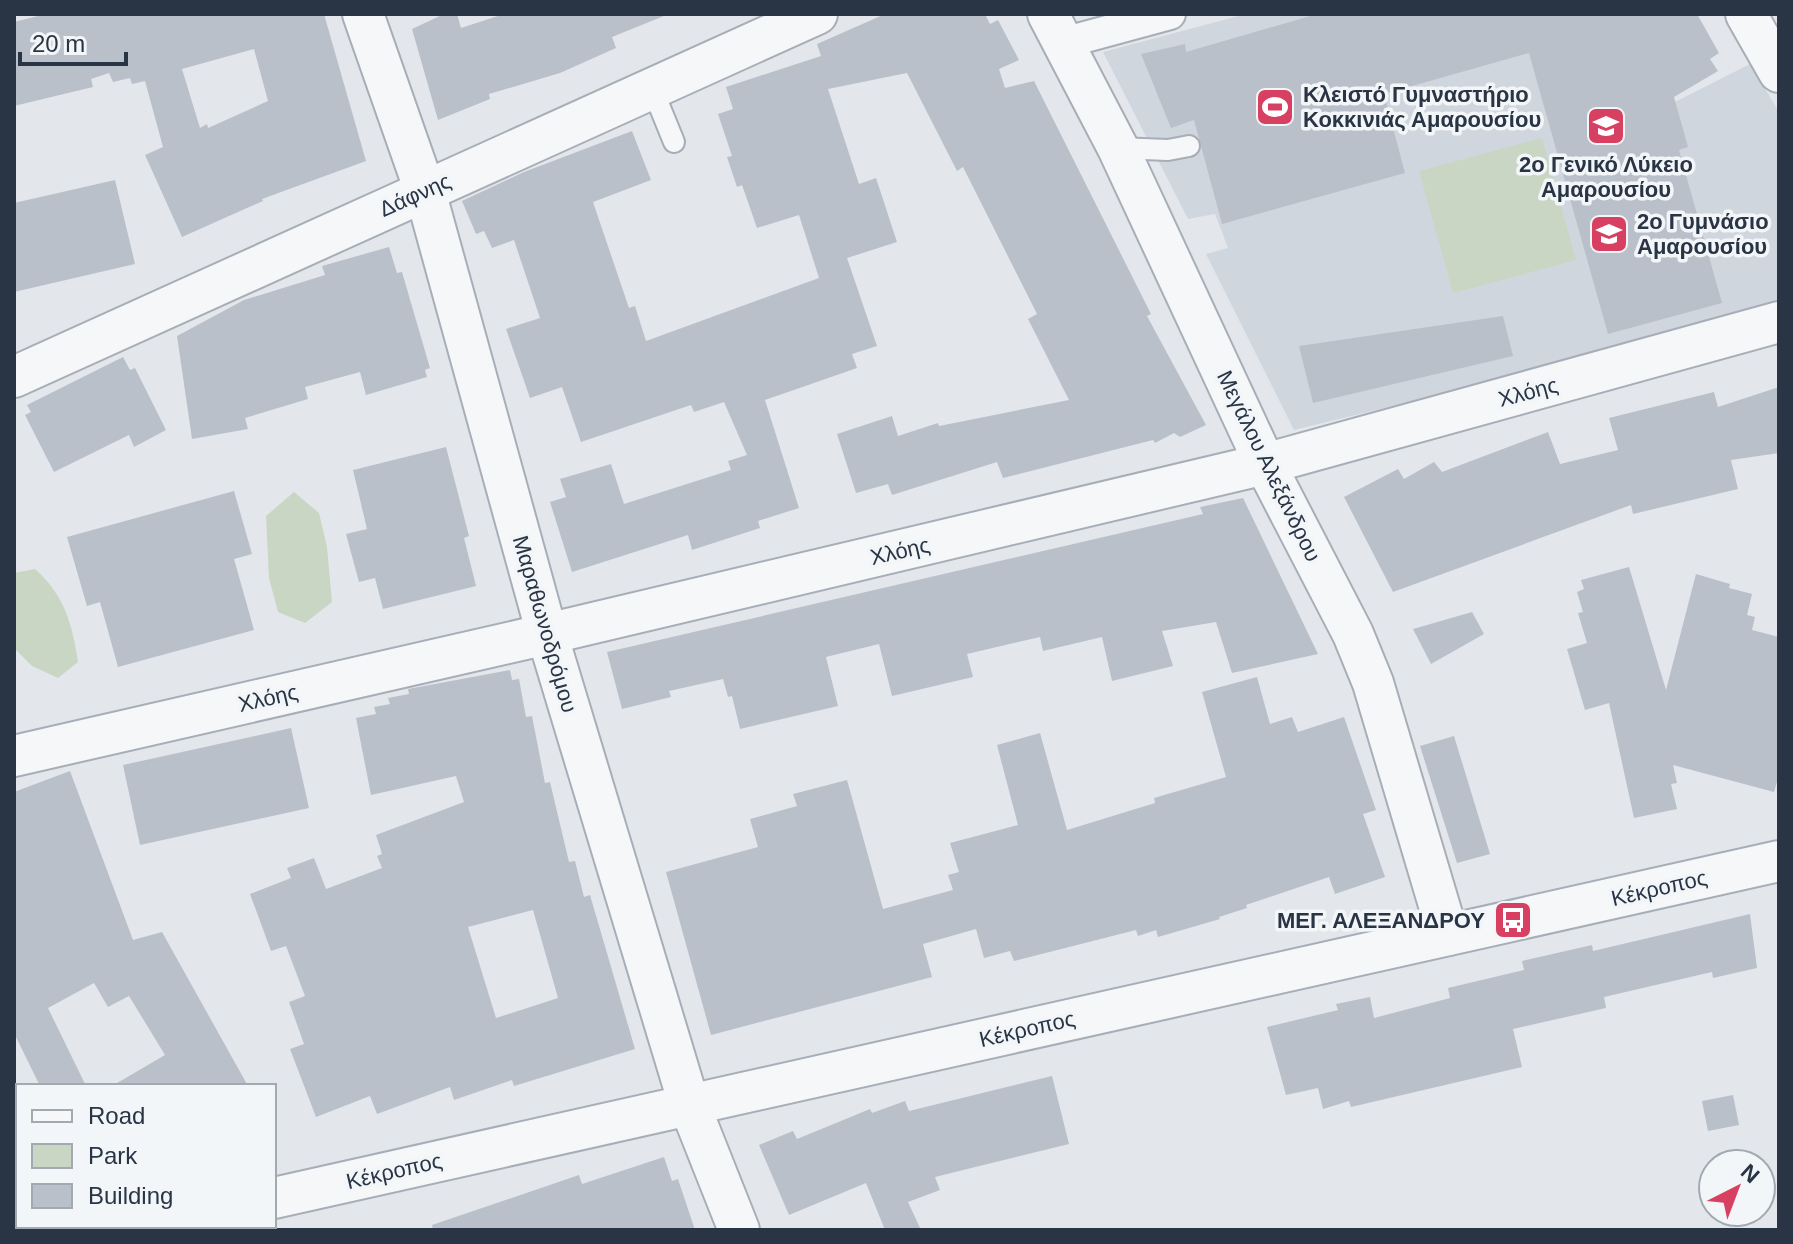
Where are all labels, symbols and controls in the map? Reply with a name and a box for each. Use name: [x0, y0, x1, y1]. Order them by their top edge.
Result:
scale bar: [20, 16, 126, 66]
text: 20 m: [32, 30, 85, 57]
place label: Κλειστό Γυμναστήριο Κοκκινιάς Αμαρουσίου: [1303, 82, 1541, 132]
sports icon: Κλειστό Γυμναστήριο Κοκκινιάς Αμαρουσίου: [1254, 86, 1296, 128]
school or university icon: 2ο Γενικό Λύκειο Αμαρουσίου: [1585, 105, 1627, 147]
place label: 2ο Γενικό Λύκειο Αμαρουσίου: [1519, 152, 1693, 202]
street label: Δάφνης: [375, 168, 455, 222]
place label: 2ο Γυμνάσιο Αμαρουσίου: [1637, 209, 1769, 259]
school or university icon: 2ο Γυμνάσιο Αμαρουσίου: [1588, 213, 1630, 255]
street label: Μεγάλου Αλεξάνδρου: [1212, 367, 1326, 565]
street label: Χλόης: [1496, 372, 1560, 412]
street label: Χλόης: [868, 532, 932, 570]
street label: Μαραθωνοδρόμου: [508, 533, 582, 715]
street label: Χλόης: [236, 679, 300, 717]
street label: Κέκροπος: [1609, 865, 1709, 911]
bus stop icon: ΜΕΓ. ΑΛΕΞΑΝΔΡΟΥ: [1492, 899, 1534, 941]
place label: ΜΕΓ. ΑΛΕΞΑΝΔΡΟΥ: [1277, 908, 1485, 933]
street label: Κέκροπος: [977, 1006, 1077, 1052]
legend: [16, 1084, 276, 1228]
text: Road: [88, 1102, 145, 1129]
text: Park: [88, 1142, 138, 1169]
street label: Κέκροπος: [344, 1148, 444, 1194]
north arrow: [1697, 1148, 1777, 1228]
text: N: [1736, 1159, 1764, 1188]
text: Building: [88, 1182, 173, 1209]

